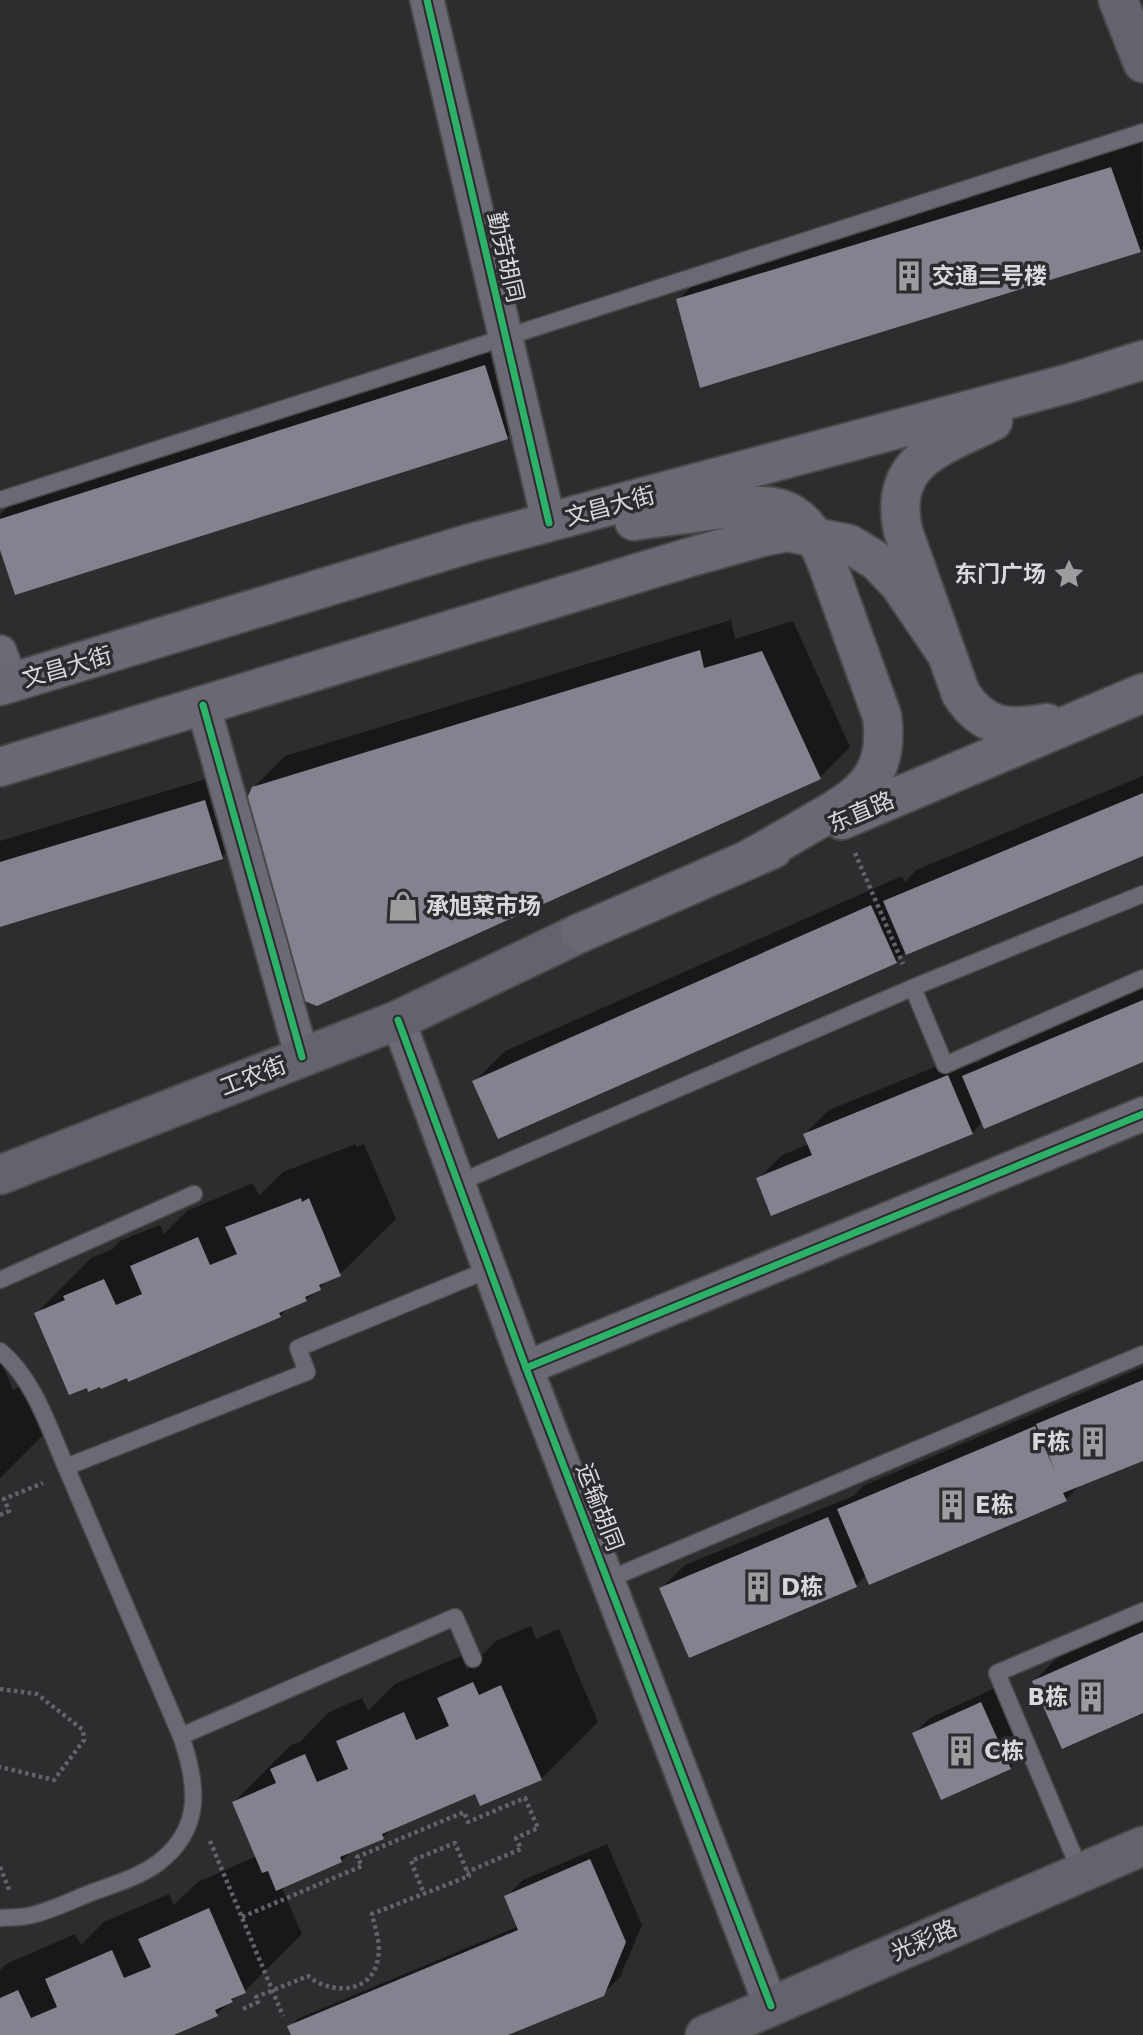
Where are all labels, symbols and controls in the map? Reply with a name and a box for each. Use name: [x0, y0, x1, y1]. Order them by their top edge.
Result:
street label: 勤劳胡同: [483, 209, 529, 305]
building icon: 交通二号楼: [892, 259, 926, 293]
place label: 交通二号楼: [932, 263, 1047, 289]
street label: 文昌大街: [562, 482, 658, 530]
place icon: 东门广场: [1052, 557, 1086, 591]
place label: 东门广场: [954, 561, 1046, 587]
street label: 文昌大街: [19, 642, 115, 692]
street label: 东直路: [824, 787, 898, 837]
shop icon: 承旭菜市场: [386, 889, 420, 923]
place label: 承旭菜市场: [426, 893, 541, 919]
street label: 工农街: [216, 1051, 290, 1101]
building icon: F栋: [1076, 1425, 1110, 1459]
place label: F栋: [1031, 1429, 1070, 1455]
street label: 运输胡同: [571, 1459, 629, 1555]
building icon: E栋: [935, 1488, 969, 1522]
place label: E栋: [975, 1492, 1014, 1518]
building icon: D栋: [741, 1570, 775, 1604]
place label: D栋: [781, 1574, 823, 1600]
building icon: B栋: [1074, 1680, 1108, 1714]
place label: B栋: [1027, 1684, 1068, 1710]
building icon: C栋: [944, 1734, 978, 1768]
place label: C栋: [984, 1738, 1024, 1764]
street label: 光彩路: [887, 1915, 961, 1965]

